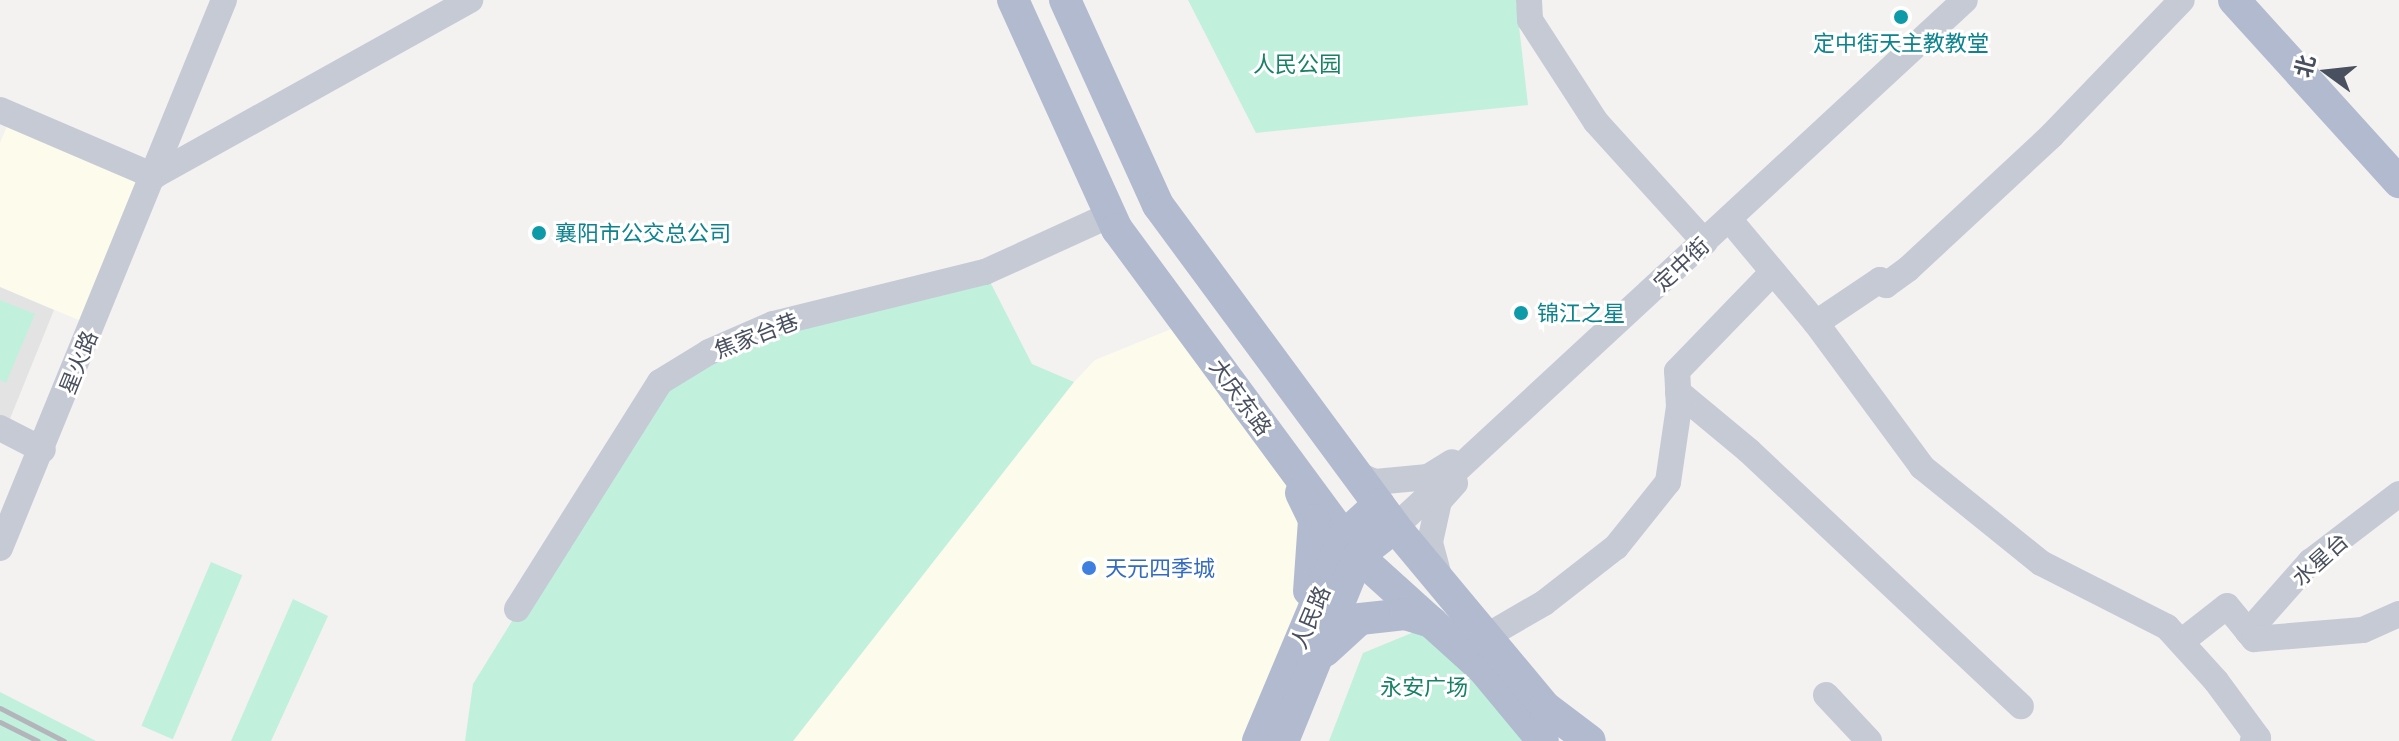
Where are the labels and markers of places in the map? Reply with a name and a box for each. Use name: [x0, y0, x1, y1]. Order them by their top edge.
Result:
marker: 定中街天主教教堂: [1892, 8, 1910, 26]
place label: 定中街天主教教堂: [1813, 30, 1989, 56]
place label: 襄阳市公交总公司: [555, 220, 731, 246]
marker: 襄阳市公交总公司: [530, 224, 548, 242]
place label: 锦江之星: [1537, 300, 1625, 326]
marker: 锦江之星: [1512, 304, 1530, 322]
place label: 天元四季城: [1105, 555, 1215, 581]
marker: 天元四季城: [1080, 559, 1098, 577]

